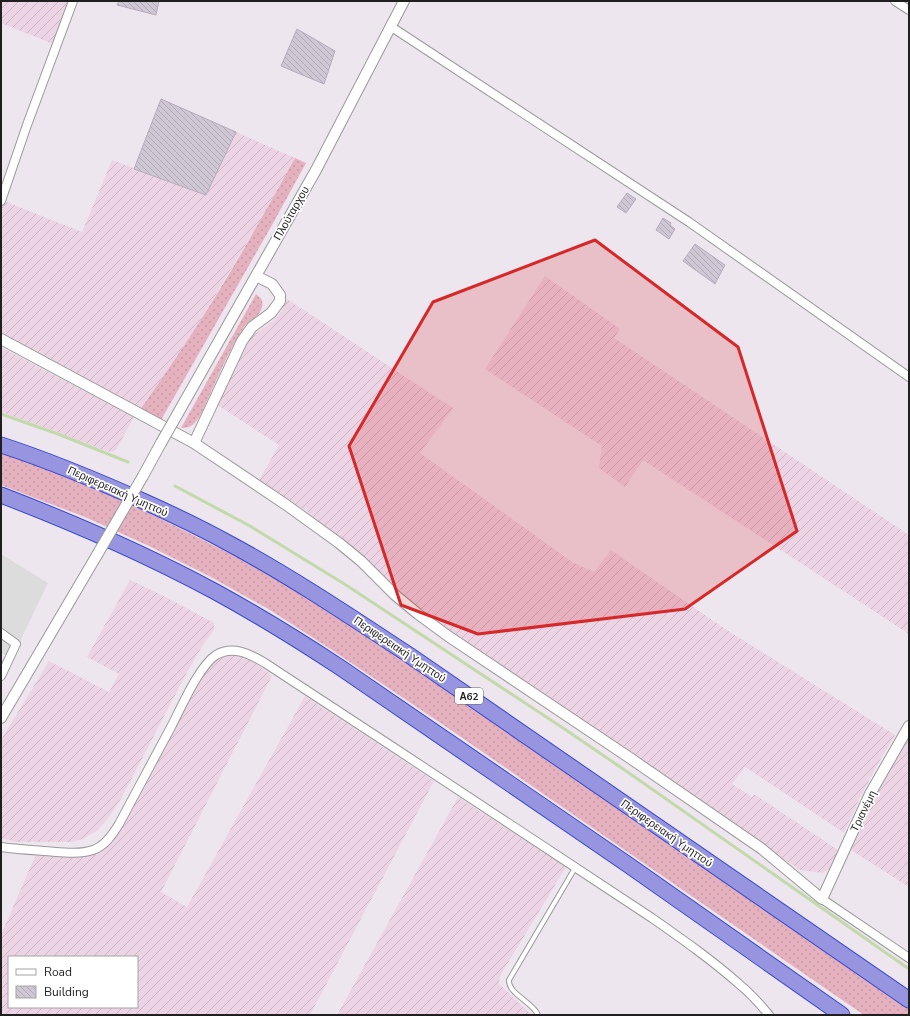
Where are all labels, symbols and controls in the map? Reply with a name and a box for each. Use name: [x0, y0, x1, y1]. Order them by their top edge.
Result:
street label: Πλούταρχου: [270, 184, 313, 243]
street label: Περιφερειακή Υμηττού: [65, 463, 170, 520]
street label: Περιφερειακή Υμηττού: [351, 613, 449, 686]
road number: Α62: [455, 688, 483, 704]
street label: Τριανέμη: [847, 788, 880, 834]
street label: Περιφερειακή Υμηττού: [618, 796, 715, 871]
legend: [8, 956, 138, 1008]
text: Road: [44, 964, 72, 980]
text: Building: [44, 984, 89, 1000]

